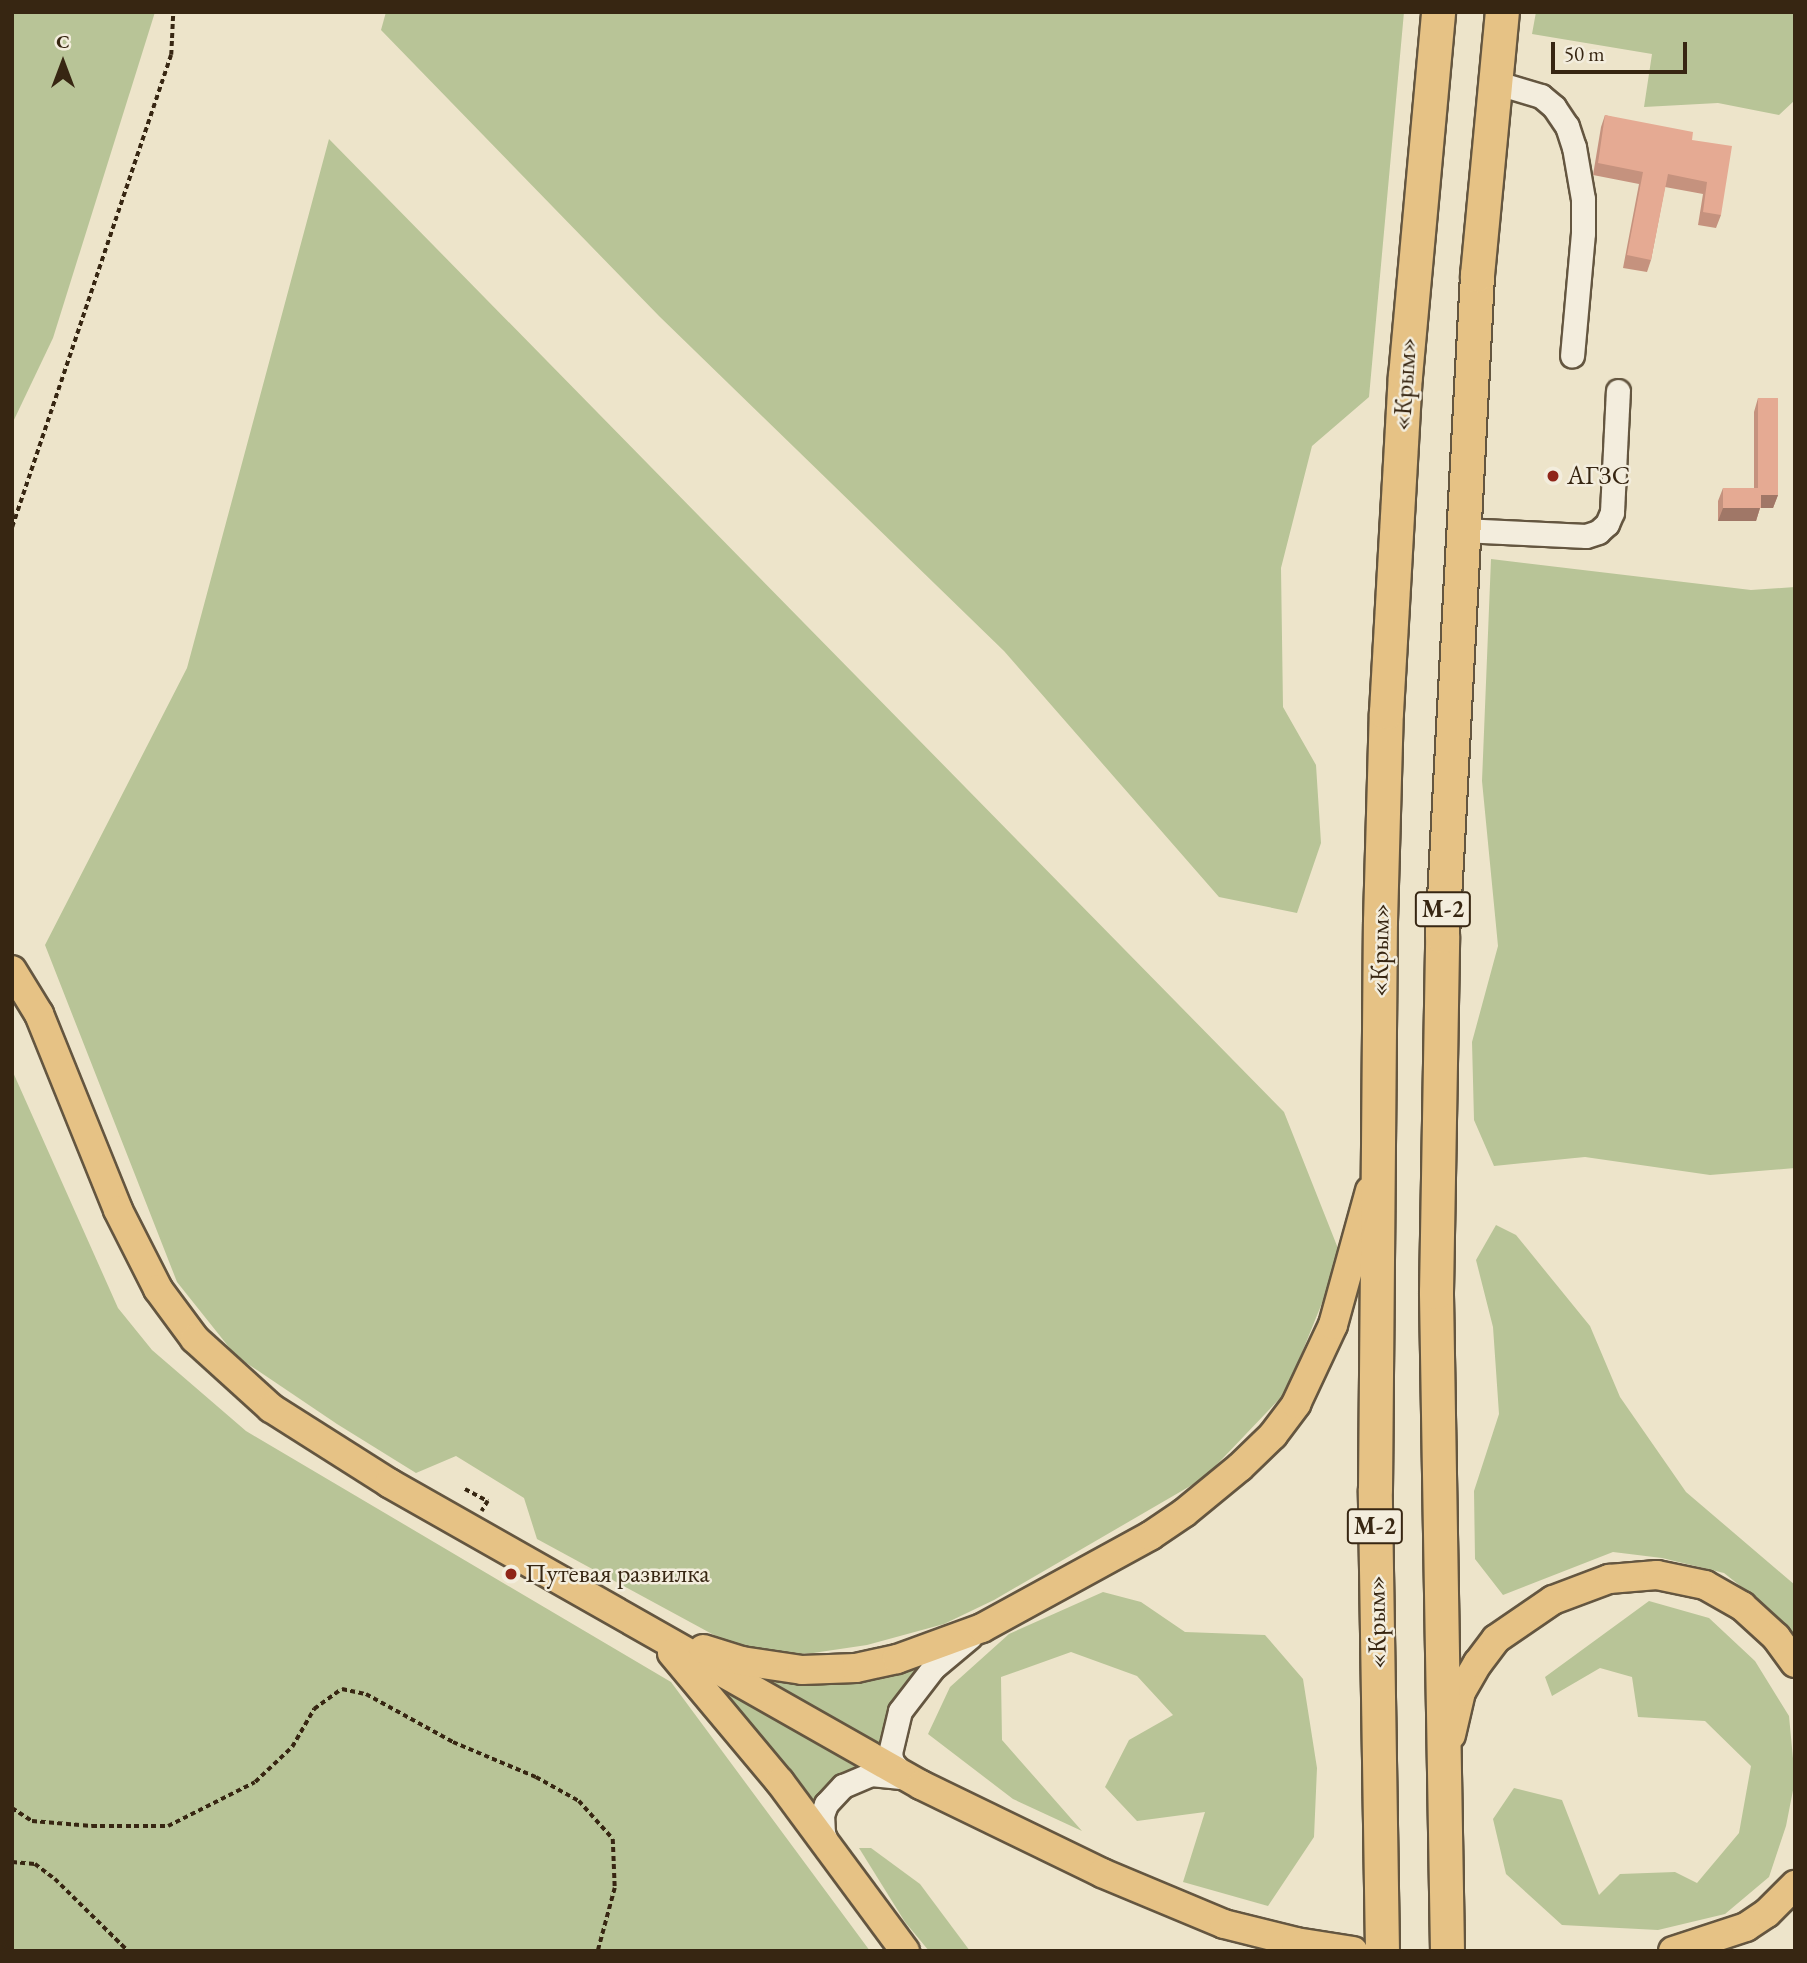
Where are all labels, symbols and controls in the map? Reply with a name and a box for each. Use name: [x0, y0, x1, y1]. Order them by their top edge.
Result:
north arrow: [28, 28, 98, 98]
scale bar: [1555, 28, 1692, 72]
text: С: [56, 29, 70, 54]
text: 50 m: [1564, 40, 1605, 67]
street label: «Крым»: [1386, 336, 1424, 432]
place label: АГЗС: [1567, 460, 1630, 492]
marker: АГЗС: [1545, 468, 1561, 484]
road number: М-2: [1413, 888, 1473, 930]
street label: «Крым»: [1364, 903, 1396, 997]
road number: М-2: [1345, 1506, 1405, 1546]
place label: Путевая развилка: [525, 1558, 710, 1590]
marker: Путевая развилка: [503, 1566, 519, 1582]
street label: «Крым»: [1361, 1575, 1393, 1669]

